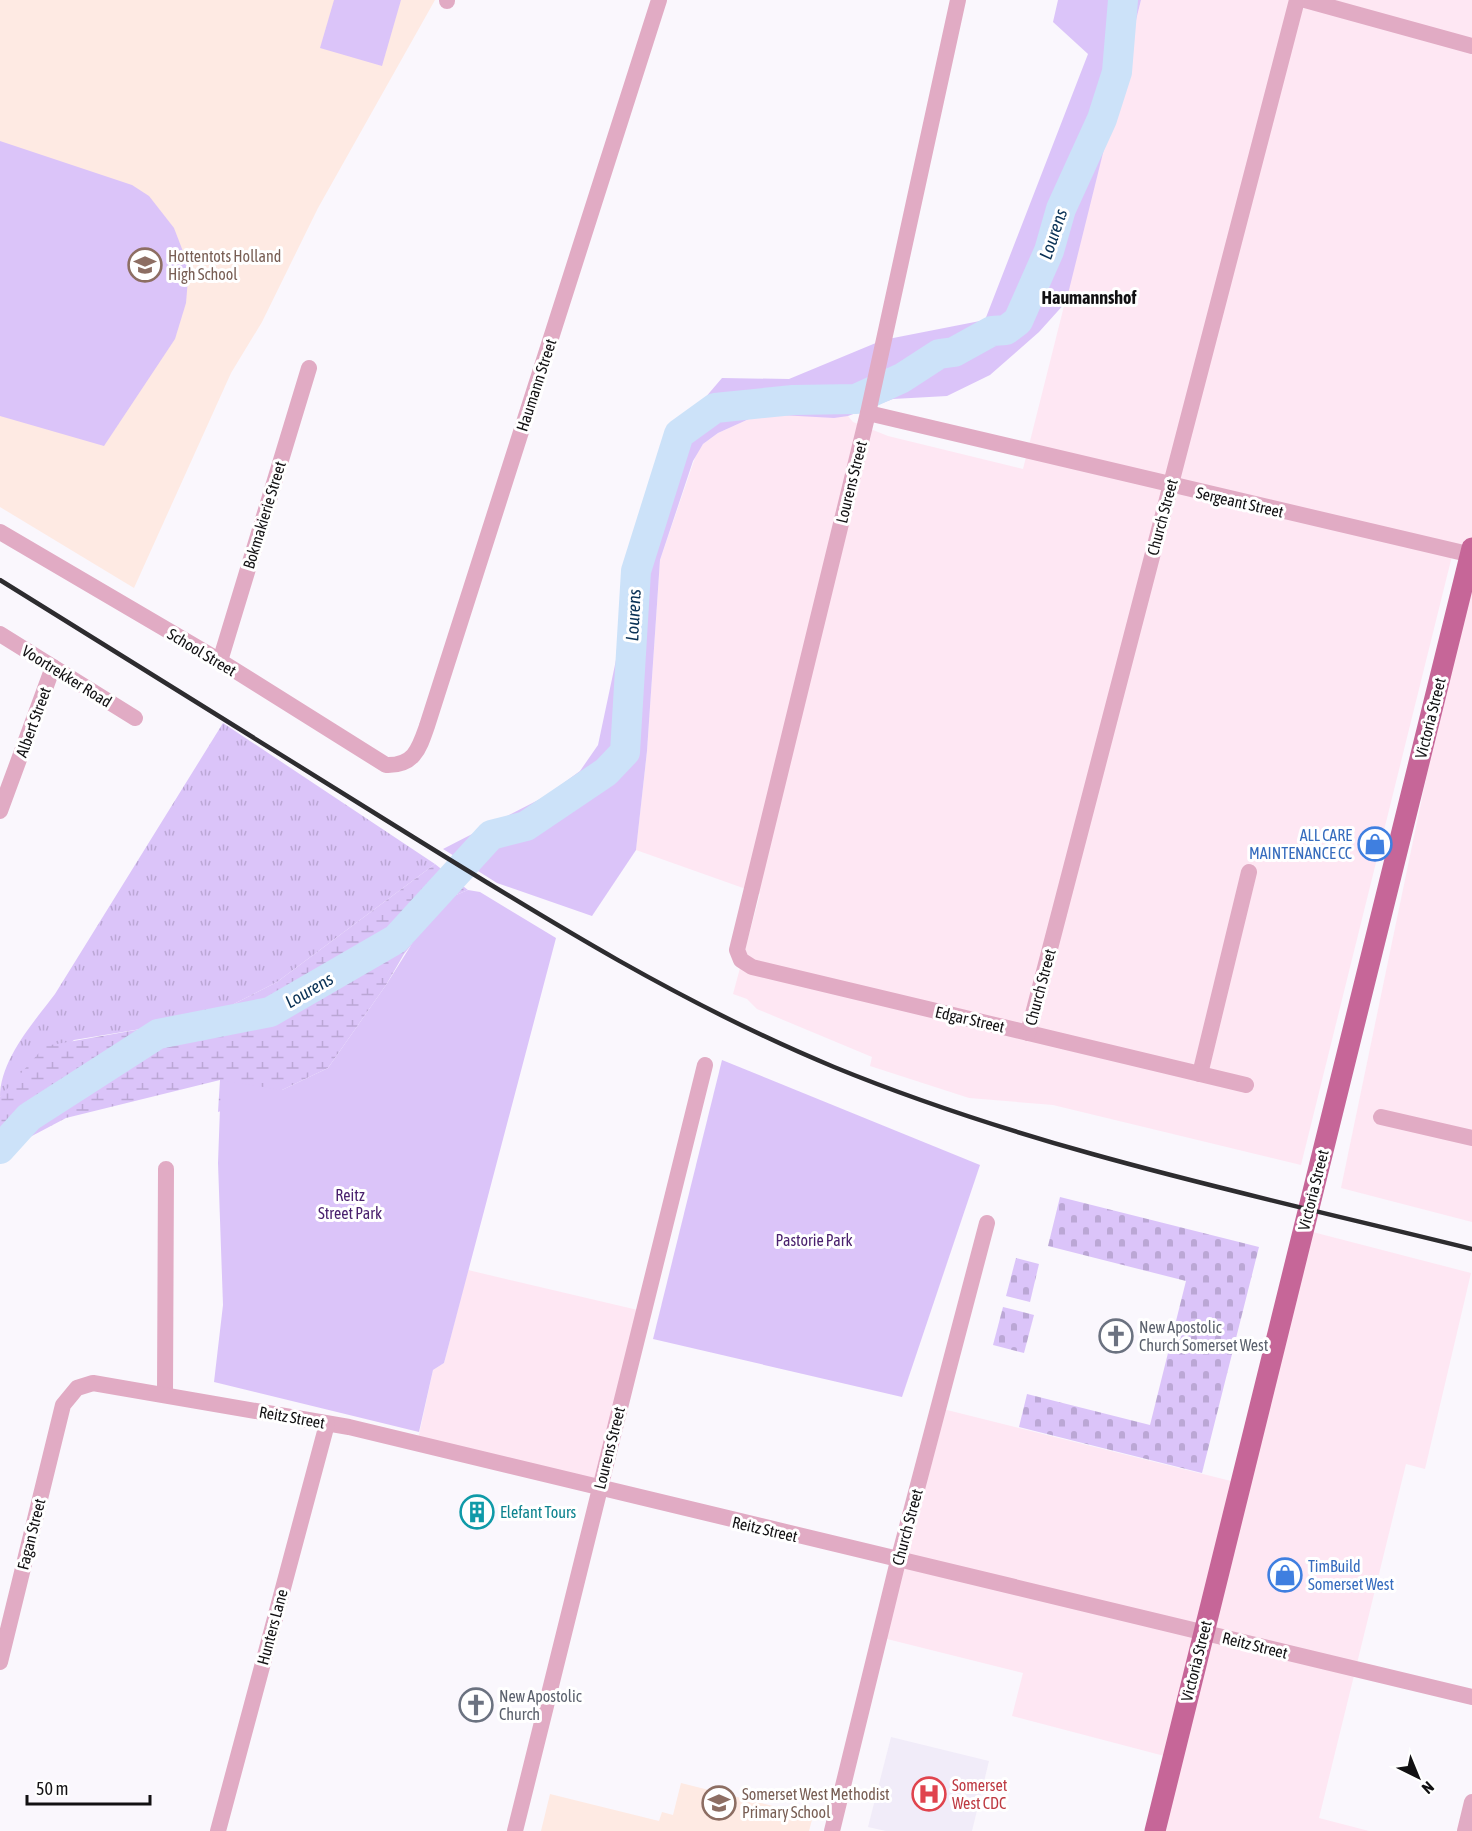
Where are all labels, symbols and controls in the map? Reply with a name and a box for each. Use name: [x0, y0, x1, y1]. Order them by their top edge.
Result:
water label: Lourens: [1035, 206, 1071, 262]
school or university icon: Hottentots Holland High School: [127, 247, 163, 283]
place label: Hottentots Holland High School: [168, 247, 281, 284]
district label: Haumannshof: [1042, 287, 1137, 308]
street label: Haumann Street: [513, 336, 560, 434]
street label: Lourens Street: [832, 439, 870, 525]
street label: Bokmakierie Street: [239, 459, 289, 571]
street label: Church Street: [1143, 476, 1181, 557]
street label: Sergeant Street: [1194, 483, 1286, 522]
water label: Lourens: [621, 588, 645, 642]
street label: School Street: [164, 624, 240, 680]
street label: Voortrekker Road: [19, 641, 115, 711]
street label: Victoria Street: [1411, 675, 1449, 760]
street label: Albert Street: [12, 684, 54, 760]
place label: ALL CARE MAINTENANCE CC: [1249, 826, 1352, 862]
shop icon: ALL CARE MAINTENANCE CC: [1357, 826, 1393, 862]
street label: Church Street: [1021, 946, 1059, 1027]
water label: Lourens: [281, 968, 337, 1012]
street label: Edgar Street: [933, 1002, 1007, 1037]
street label: Victoria Street: [1294, 1147, 1332, 1232]
park label: Reitz Street Park: [318, 1186, 382, 1222]
park label: Pastorie Park: [775, 1231, 853, 1249]
church icon: New Apostolic Church Somerset West: [1098, 1318, 1134, 1354]
place label: New Apostolic Church Somerset West: [1139, 1318, 1269, 1354]
street label: Reitz Street: [258, 1402, 327, 1432]
street label: Lourens Street: [590, 1405, 628, 1491]
street label: Church Street: [888, 1486, 926, 1567]
building icon: Elefant Tours: [459, 1494, 495, 1530]
street label: Fagan Street: [13, 1496, 50, 1572]
place label: Elefant Tours: [500, 1503, 577, 1521]
street label: Reitz Street: [731, 1513, 800, 1545]
shop icon: TimBuild Somerset West: [1267, 1557, 1303, 1593]
place label: TimBuild Somerset West: [1308, 1557, 1394, 1593]
street label: Hunters Lane: [253, 1587, 291, 1667]
street label: Victoria Street: [1177, 1618, 1215, 1703]
street label: Reitz Street: [1221, 1628, 1290, 1662]
church icon: New Apostolic Church: [458, 1687, 494, 1723]
place label: New Apostolic Church: [499, 1687, 582, 1723]
north arrow: [1388, 1747, 1448, 1807]
scale bar: [27, 1768, 150, 1806]
hospital icon: Somerset West CDC: [911, 1776, 947, 1812]
place label: Somerset West CDC: [952, 1776, 1008, 1812]
text: 50 m: [36, 1778, 68, 1799]
text: N: [1419, 1778, 1438, 1798]
school or university icon: Somerset West Methodist Primary School: [701, 1785, 737, 1821]
place label: Somerset West Methodist Primary School: [742, 1785, 890, 1822]

